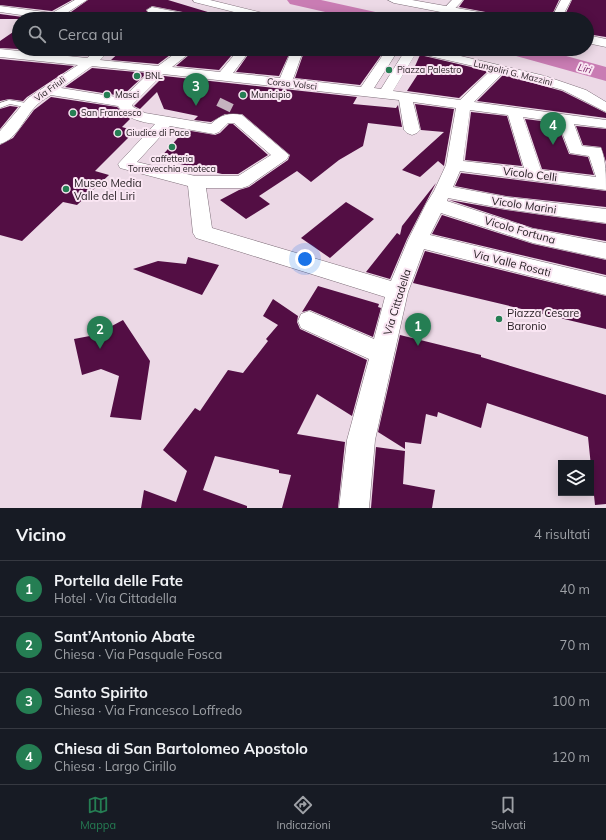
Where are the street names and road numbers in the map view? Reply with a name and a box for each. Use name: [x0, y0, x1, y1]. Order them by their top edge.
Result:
street label: Lungoliri G. Mazzini: [473, 57, 554, 88]
street label: Via Friuli: [32, 74, 68, 104]
street label: Corso Volsci: [266, 75, 318, 92]
street label: Vicolo Celli: [502, 164, 558, 184]
street label: Vicolo Marini: [491, 194, 557, 216]
street label: Vicolo Fortuna: [483, 213, 557, 247]
street label: Via Valle Rosati: [472, 247, 552, 279]
street label: Via Cittadella: [380, 267, 414, 337]

